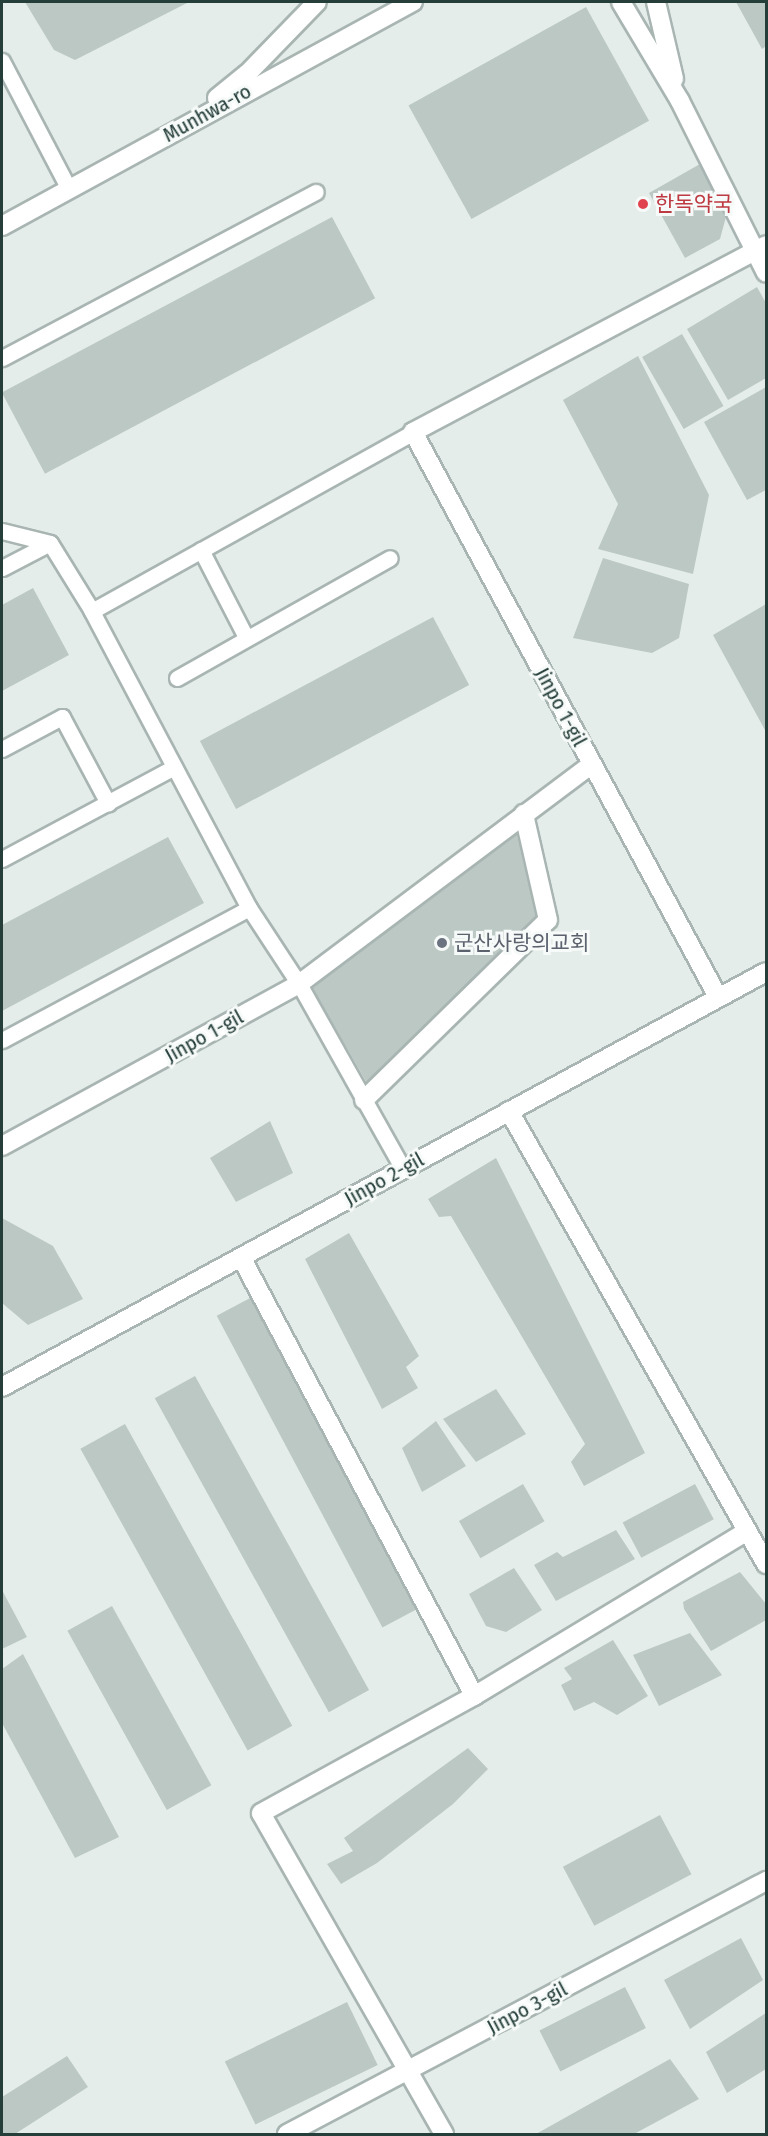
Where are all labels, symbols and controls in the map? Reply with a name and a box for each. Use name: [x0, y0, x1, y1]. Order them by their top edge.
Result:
street label: Munhwa-ro: [158, 78, 256, 148]
place label: 한독약국: [655, 191, 732, 217]
marker: 한독약국: [636, 197, 650, 211]
street label: Jinpo 1-gil: [530, 663, 592, 751]
place label: 군산사랑의교회: [454, 930, 589, 956]
marker: 군산사랑의교회: [435, 936, 449, 950]
street label: Jinpo 1-gil: [160, 1004, 248, 1068]
street label: Jinpo 2-gil: [340, 1147, 428, 1211]
street label: Jinpo 3-gil: [483, 1976, 571, 2040]

